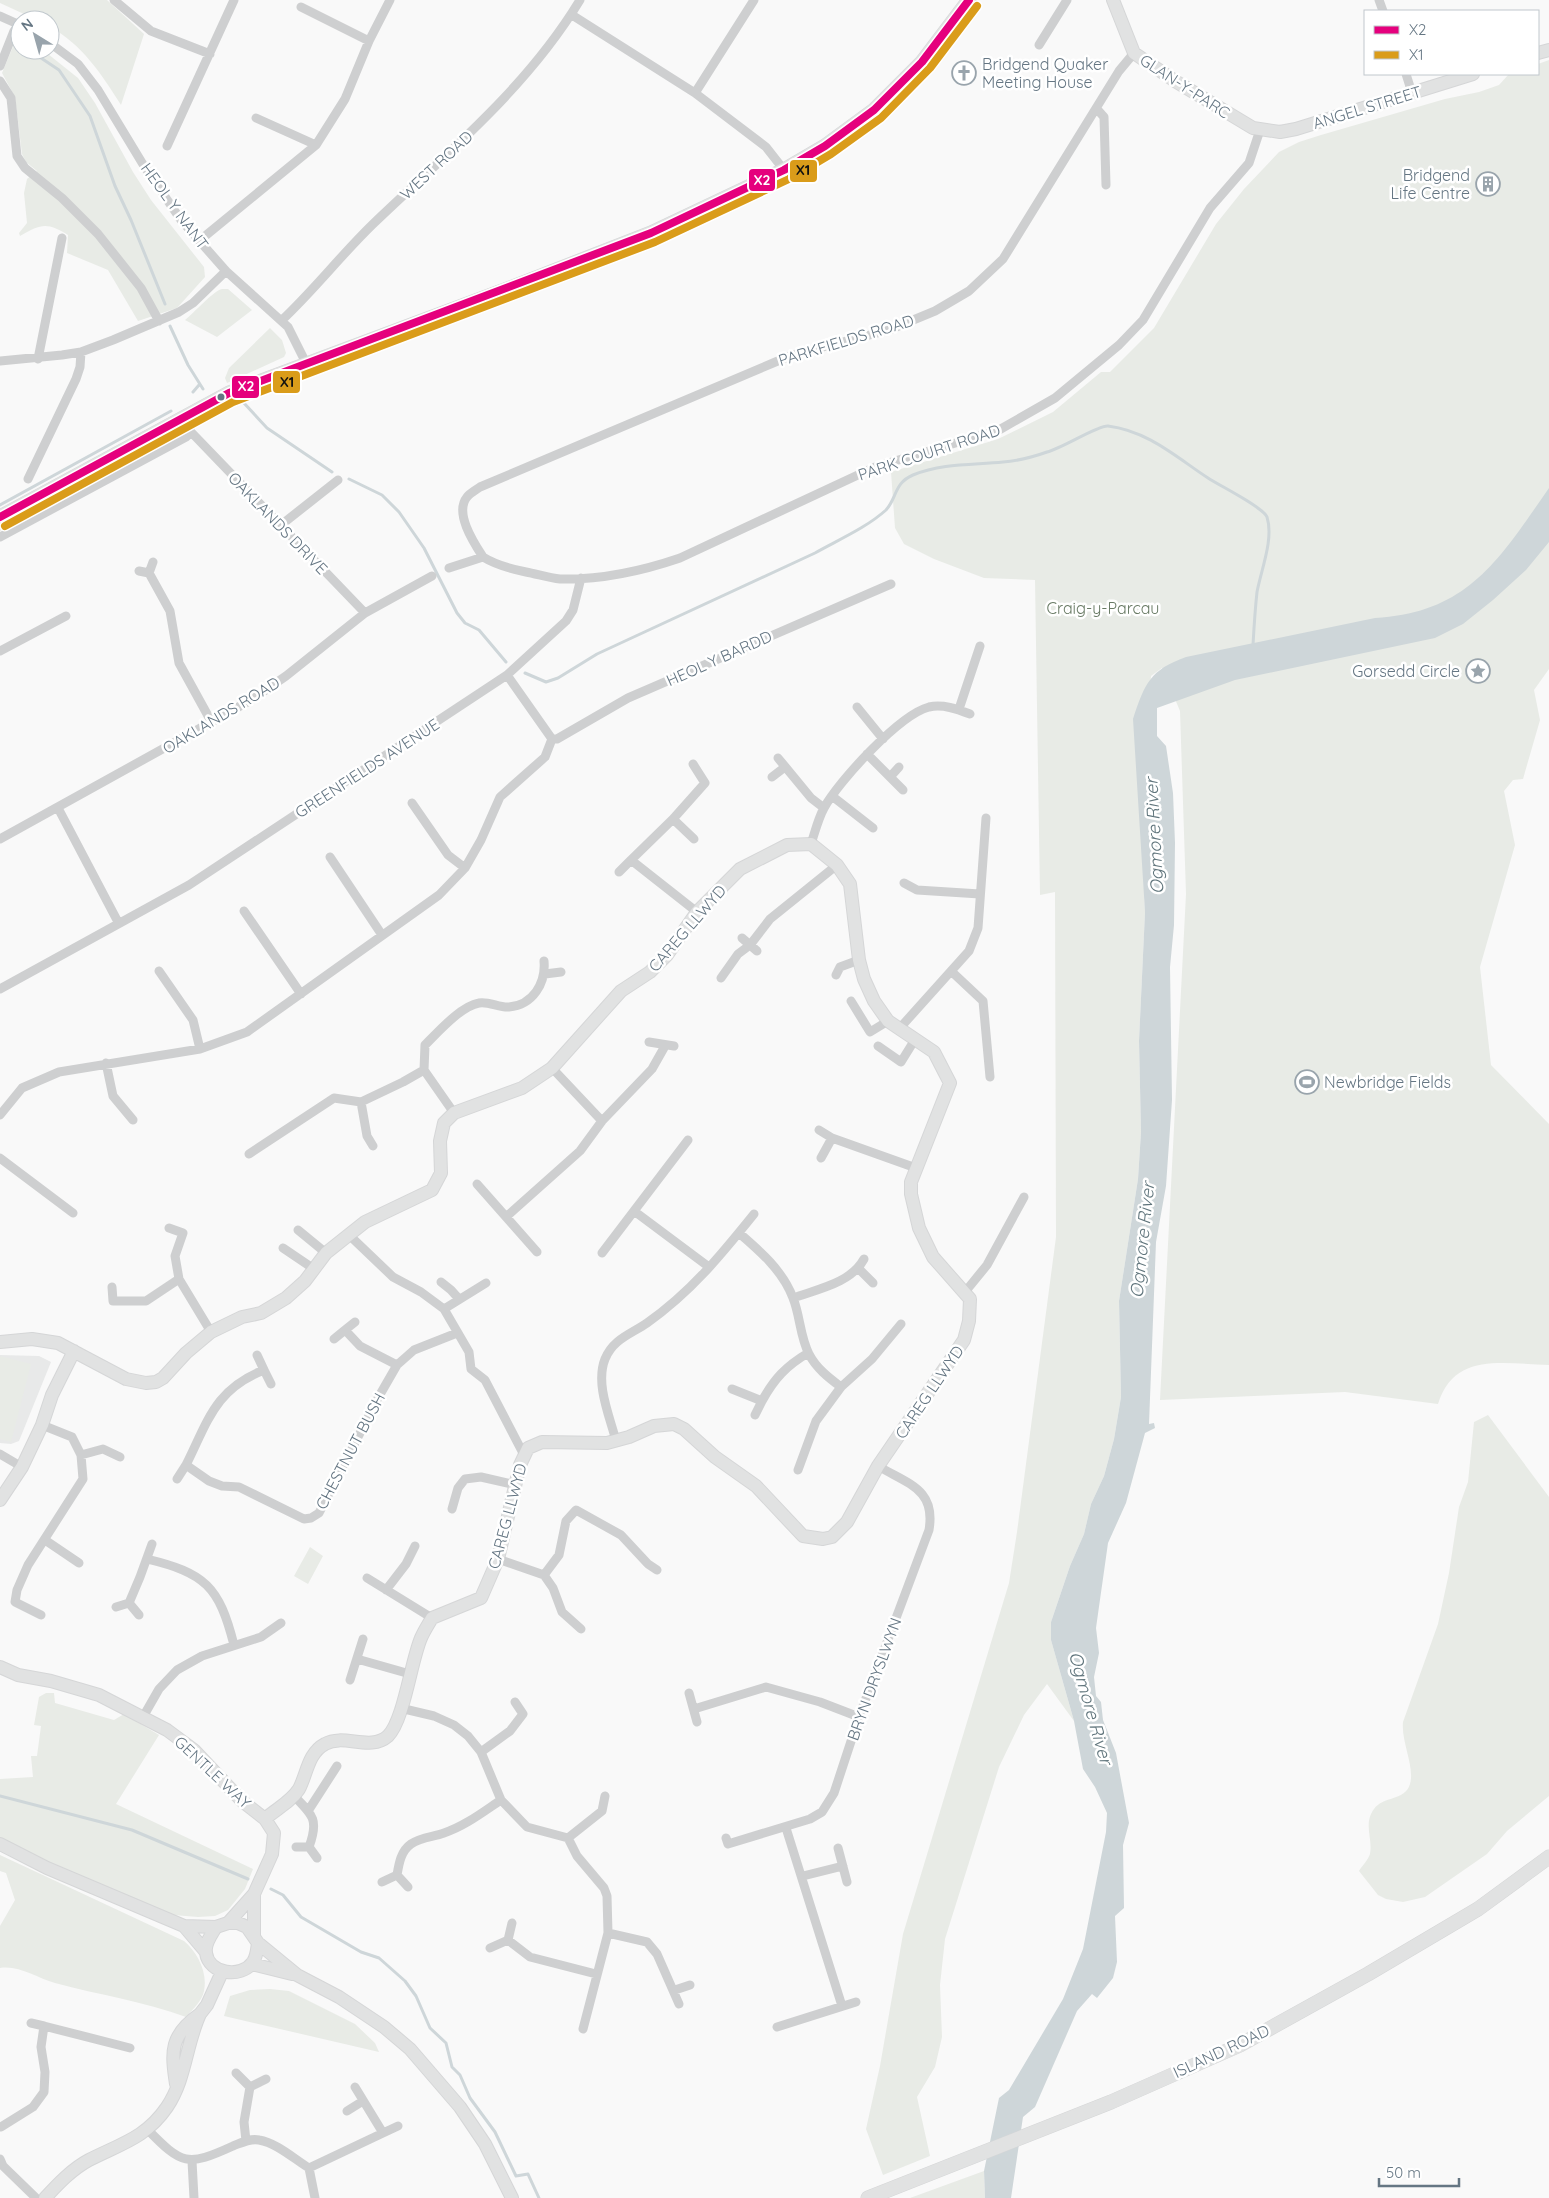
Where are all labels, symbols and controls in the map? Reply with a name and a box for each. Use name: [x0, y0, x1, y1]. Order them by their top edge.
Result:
north arrow: [10, 10, 60, 60]
legend: [1364, 10, 1539, 75]
text: N: [18, 14, 37, 35]
text: X2: [1409, 20, 1426, 39]
text: X1: [1409, 45, 1424, 64]
street label: GLAN-Y-PARC: [1136, 49, 1234, 123]
place label: Bridgend Quaker Meeting House: [982, 54, 1108, 92]
church icon: Bridgend Quaker Meeting House: [951, 60, 977, 86]
street label: ANGEL STREET: [1310, 81, 1424, 133]
street label: WEST ROAD: [395, 126, 477, 204]
street label: HEOL Y NANT: [137, 159, 213, 254]
line badge: X1: [789, 159, 818, 183]
text: X1: [796, 161, 810, 179]
place label: Bridgend Life Centre: [1390, 165, 1470, 203]
line badge: X2: [748, 168, 776, 192]
text: X2: [753, 171, 771, 189]
building icon: Bridgend Life Centre: [1475, 171, 1501, 197]
street label: PARKFIELDS ROAD: [776, 310, 916, 370]
line badge: X1: [272, 370, 301, 394]
text: X1: [280, 373, 294, 391]
line badge: X2: [231, 375, 260, 399]
text: X2: [237, 377, 255, 395]
unlabelled marker: [216, 392, 226, 402]
street label: PARK COURT ROAD: [855, 420, 1003, 484]
street label: OAKLANDS DRIVE: [224, 468, 332, 578]
park label: Craig-y-Parcau: [1047, 598, 1159, 618]
street label: HEOL Y BARDD: [663, 626, 775, 690]
place icon: Gorsedd Circle: [1465, 658, 1491, 684]
place label: Gorsedd Circle: [1352, 661, 1460, 681]
street label: OAKLANDS ROAD: [159, 672, 283, 758]
street label: GREENFIELDS AVENUE: [291, 714, 443, 822]
water label: Ogmore River: [1139, 775, 1169, 895]
street label: CAREG LLWYD: [644, 880, 730, 976]
sports icon: Newbridge Fields: [1294, 1069, 1320, 1095]
place label: Newbridge Fields: [1324, 1072, 1451, 1092]
water label: Ogmore River: [1124, 1179, 1160, 1299]
street label: CAREG LLWYD: [890, 1341, 968, 1443]
street label: CHESTNUT BUSH: [311, 1389, 389, 1513]
street label: CAREG LLWYD: [483, 1461, 531, 1571]
street label: BRYN DRYSLWYN: [842, 1615, 906, 1743]
water label: Ogmore River: [1064, 1649, 1119, 1769]
street label: GENTLE WAY: [171, 1732, 255, 1812]
street label: ISLAND ROAD: [1170, 2020, 1272, 2082]
scale bar: [1379, 2156, 1459, 2188]
text: 50 m: [1386, 2163, 1421, 2182]

